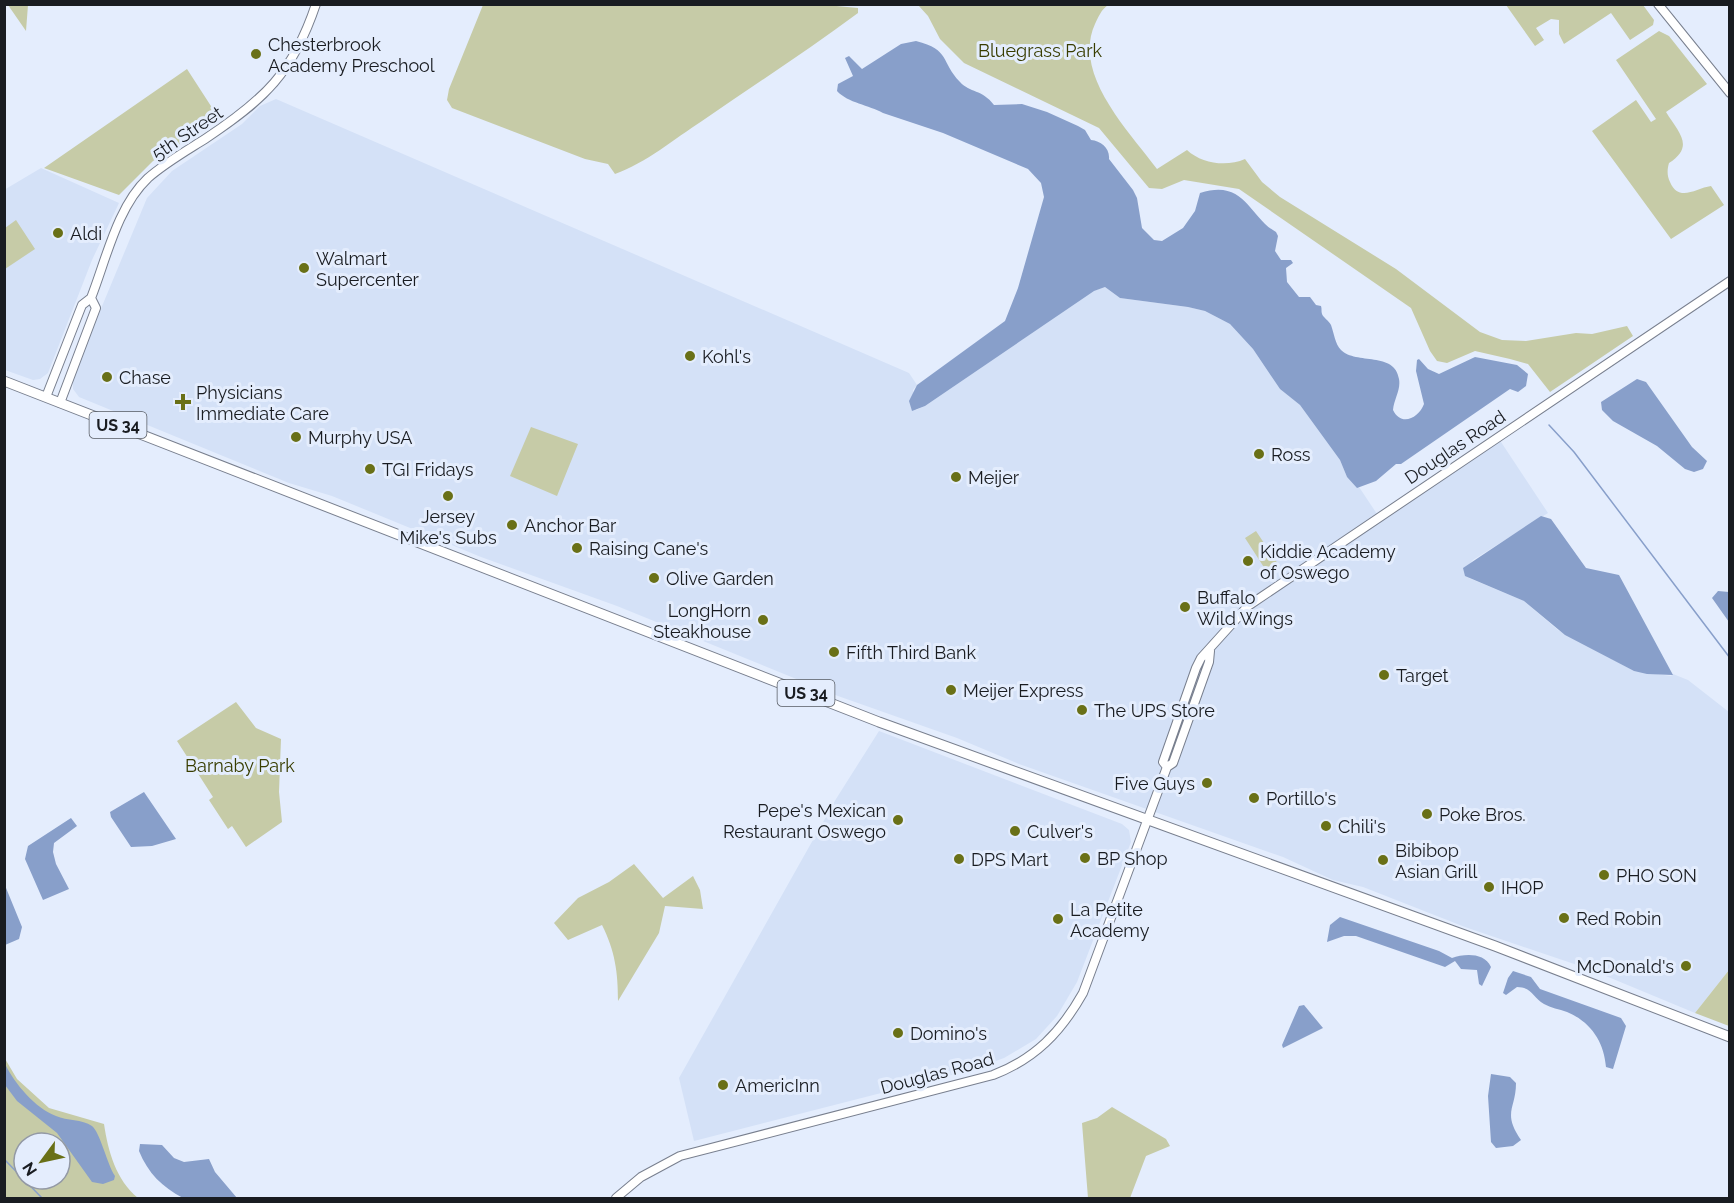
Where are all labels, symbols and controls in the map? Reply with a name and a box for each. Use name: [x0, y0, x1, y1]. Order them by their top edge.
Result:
place label: Chesterbrook Academy Preschool: [268, 34, 435, 76]
park label: Bluegrass Park: [978, 40, 1103, 61]
marker: Chesterbrook Academy Preschool: [249, 47, 263, 61]
street label: 5th Street: [148, 102, 226, 164]
place label: Aldi: [70, 223, 102, 244]
marker: Aldi: [51, 226, 65, 240]
place label: Walmart Supercenter: [316, 248, 420, 290]
marker: Walmart Supercenter: [297, 261, 311, 275]
place label: Kohl's: [702, 346, 751, 367]
marker: Kohl's: [683, 349, 697, 363]
place label: Chase: [119, 367, 171, 388]
marker: Chase: [100, 370, 114, 384]
place label: Physicians Immediate Care: [196, 382, 329, 424]
marker: Physicians Immediate Care: [174, 393, 192, 411]
street label: Douglas Road: [1401, 406, 1509, 488]
road number: US 34: [90, 412, 146, 438]
place label: Murphy USA: [308, 427, 412, 448]
marker: Murphy USA: [289, 430, 303, 444]
place label: Ross: [1271, 444, 1311, 465]
marker: Ross: [1252, 447, 1266, 461]
place label: TGI Fridays: [382, 459, 474, 480]
marker: TGI Fridays: [363, 462, 377, 476]
place label: Meijer: [968, 467, 1020, 488]
marker: Meijer: [949, 470, 963, 484]
marker: Jersey Mike's Subs: [441, 489, 455, 503]
place label: Jersey Mike's Subs: [399, 506, 497, 548]
place label: Anchor Bar: [524, 515, 617, 536]
marker: Anchor Bar: [505, 518, 519, 532]
place label: Raising Cane's: [589, 538, 709, 559]
marker: Raising Cane's: [570, 541, 584, 555]
place label: Kiddie Academy of Oswego: [1260, 541, 1396, 583]
marker: Kiddie Academy of Oswego: [1241, 554, 1255, 568]
place label: Olive Garden: [666, 568, 774, 589]
marker: Olive Garden: [647, 571, 661, 585]
place label: Buffalo Wild Wings: [1197, 587, 1293, 629]
place label: LongHorn Steakhouse: [653, 600, 751, 642]
marker: Buffalo Wild Wings: [1178, 600, 1192, 614]
marker: LongHorn Steakhouse: [756, 613, 770, 627]
place label: Fifth Third Bank: [846, 642, 977, 663]
marker: Fifth Third Bank: [827, 645, 841, 659]
place label: Target: [1396, 665, 1449, 686]
marker: Target: [1377, 668, 1391, 682]
road number: US 34: [778, 680, 834, 706]
place label: Meijer Express: [963, 680, 1084, 701]
marker: Meijer Express: [944, 683, 958, 697]
place label: The UPS Store: [1094, 700, 1215, 721]
marker: The UPS Store: [1075, 703, 1089, 717]
park label: Barnaby Park: [185, 755, 295, 776]
place label: Five Guys: [1114, 773, 1195, 794]
marker: Five Guys: [1200, 776, 1214, 790]
place label: Portillo's: [1266, 788, 1337, 809]
marker: Portillo's: [1247, 791, 1261, 805]
place label: Pepe's Mexican Restaurant Oswego: [723, 800, 886, 842]
place label: Poke Bros.: [1439, 804, 1526, 825]
marker: Poke Bros.: [1420, 807, 1434, 821]
marker: Pepe's Mexican Restaurant Oswego: [891, 813, 905, 827]
place label: Chili's: [1338, 816, 1386, 837]
marker: Chili's: [1319, 819, 1333, 833]
place label: Culver's: [1027, 821, 1093, 842]
marker: Culver's: [1008, 824, 1022, 838]
place label: Bibibop Asian Grill: [1395, 840, 1478, 882]
place label: BP Shop: [1097, 848, 1168, 869]
place label: DPS Mart: [971, 849, 1048, 870]
marker: BP Shop: [1078, 851, 1092, 865]
marker: DPS Mart: [952, 852, 966, 866]
marker: Bibibop Asian Grill: [1376, 853, 1390, 867]
place label: PHO SON: [1616, 865, 1697, 886]
marker: PHO SON: [1597, 868, 1611, 882]
place label: IHOP: [1501, 877, 1543, 898]
marker: IHOP: [1482, 880, 1496, 894]
place label: La Petite Academy: [1070, 899, 1150, 941]
place label: Red Robin: [1576, 908, 1662, 929]
marker: Red Robin: [1557, 911, 1571, 925]
marker: La Petite Academy: [1051, 912, 1065, 926]
place label: McDonald's: [1576, 956, 1674, 977]
marker: McDonald's: [1679, 959, 1693, 973]
place label: Domino's: [910, 1023, 987, 1044]
marker: Domino's: [891, 1026, 905, 1040]
street label: Douglas Road: [878, 1048, 996, 1098]
place label: AmericInn: [735, 1075, 820, 1096]
marker: AmericInn: [716, 1078, 730, 1092]
north arrow: [12, 1131, 72, 1191]
text: N: [19, 1159, 41, 1179]

